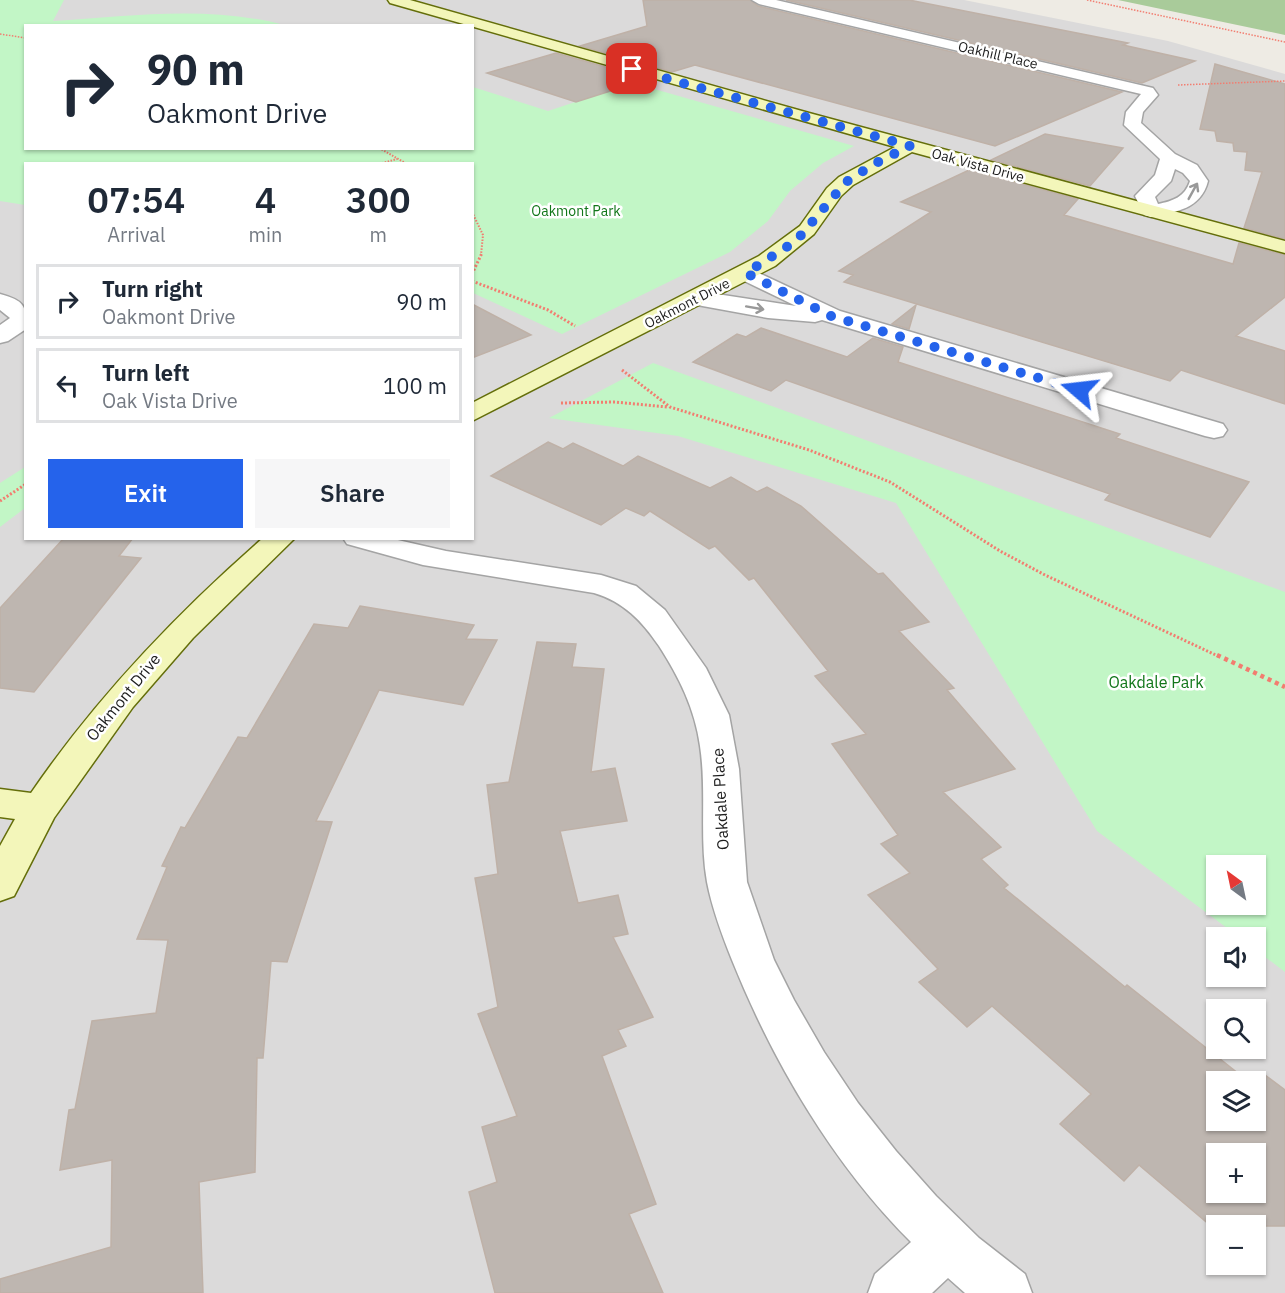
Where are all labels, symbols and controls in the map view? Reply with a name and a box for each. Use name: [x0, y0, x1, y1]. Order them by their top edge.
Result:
street label: Oakhill Place: [956, 37, 1040, 73]
text: 90 m: [147, 42, 245, 97]
pin: [606, 43, 657, 94]
icon: right: [48, 48, 126, 126]
icon: arrive: [615, 52, 648, 85]
text: Oakmont Drive: [147, 95, 327, 130]
street label: Oak Vista Drive: [930, 144, 1027, 186]
text: 07:54: [87, 176, 185, 223]
text: 4: [255, 176, 276, 223]
text: 300: [346, 176, 411, 223]
one-way arrow: [1187, 183, 1199, 200]
park label: Oakmont Park: [531, 202, 621, 220]
text: Arrival: [107, 221, 165, 248]
text: min: [249, 221, 282, 248]
text: m: [369, 221, 387, 248]
text: Turn right: [102, 274, 203, 303]
street label: Oakmont Drive: [641, 274, 733, 332]
icon: right: [51, 285, 84, 318]
text: 90 m: [396, 287, 447, 316]
text: Oakmont Drive: [102, 303, 236, 330]
one-way arrow: [745, 303, 764, 314]
text: Turn left: [102, 358, 190, 387]
position arrow: [1047, 358, 1111, 422]
icon: left: [51, 369, 84, 402]
text: 100 m: [383, 371, 447, 400]
text: Oak Vista Drive: [102, 387, 238, 414]
button: Exit: [48, 459, 243, 528]
button: Share: [255, 459, 450, 528]
street label: Oakmont Drive: [82, 649, 165, 745]
park label: Oakdale Park: [1108, 672, 1204, 692]
street label: Oakdale Place: [707, 747, 733, 851]
north arrow: [1206, 855, 1266, 915]
map controls: [1206, 855, 1266, 1275]
button: sound: [1206, 927, 1266, 987]
button: search: [1206, 999, 1266, 1059]
button: layers: [1206, 1071, 1266, 1131]
button: +: [1206, 1143, 1266, 1203]
button: −: [1206, 1215, 1266, 1275]

